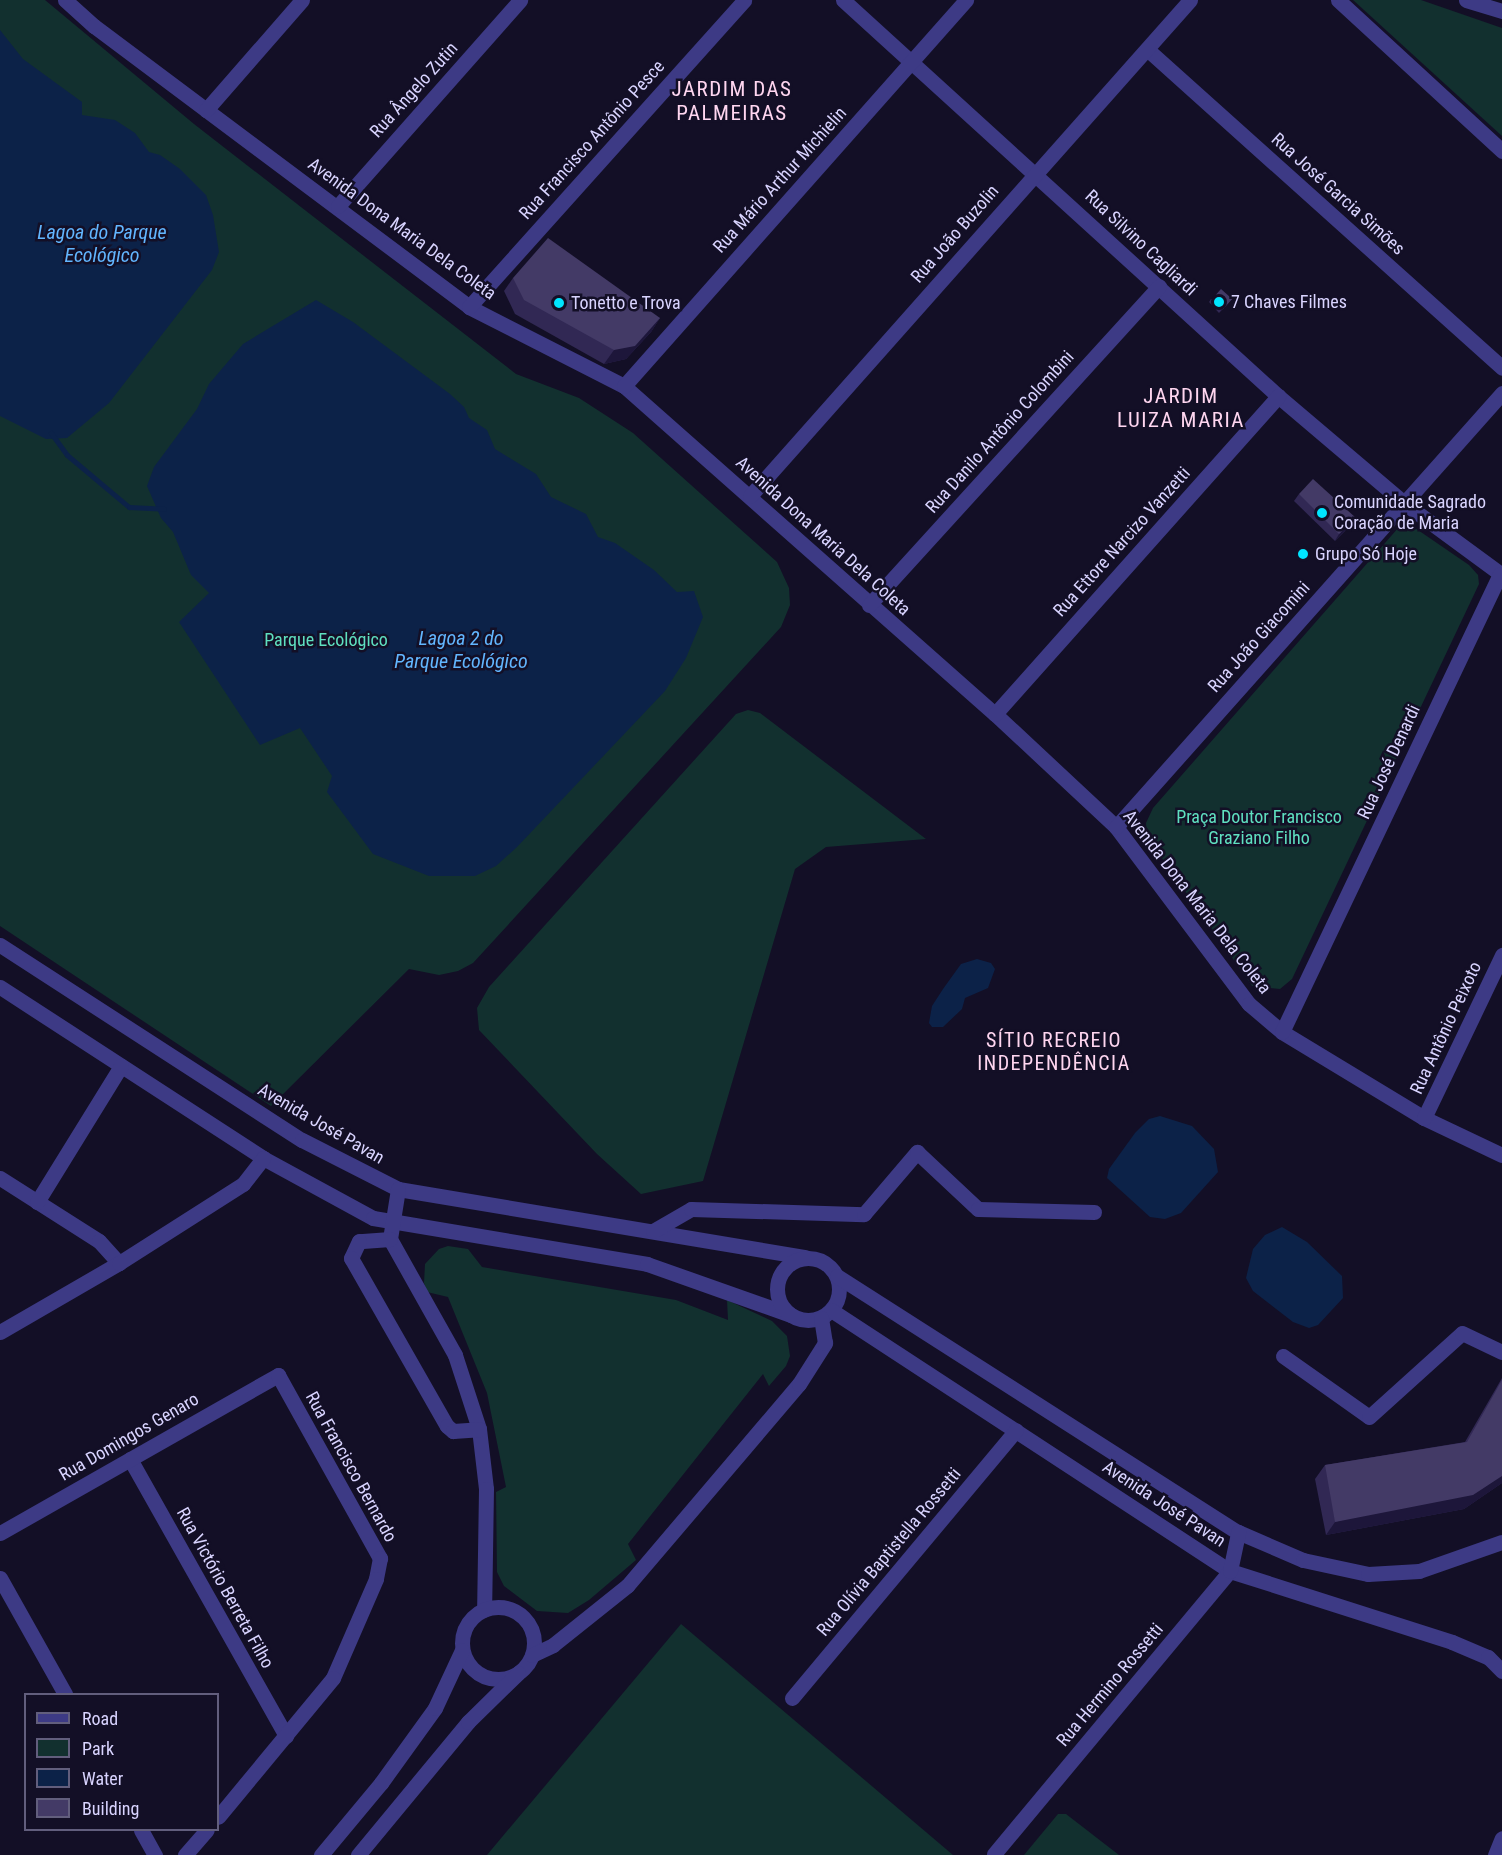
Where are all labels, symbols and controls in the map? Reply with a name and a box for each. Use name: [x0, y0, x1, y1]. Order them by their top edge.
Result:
street label: Rua Ângelo Zutin: [366, 38, 462, 142]
street label: Rua Francisco Antônio Pesce: [515, 56, 669, 224]
district label: JARDIM DAS PALMEIRAS: [672, 76, 792, 126]
street label: Rua Mário Arthur Michielin: [709, 103, 851, 257]
street label: Rua José Garcia Simões: [1267, 128, 1409, 260]
street label: Avenida Dona Maria Dela Coleta: [304, 153, 500, 305]
street label: Rua João Buzolin: [907, 181, 1003, 287]
street label: Rua Silvino Cagliardi: [1081, 186, 1201, 300]
water label: Lagoa do Parque Ecológico: [37, 220, 167, 267]
place label: 7 Chaves Filmes: [1231, 291, 1347, 313]
place label: Tonetto e Trova: [571, 292, 681, 314]
marker: 7 Chaves Filmes: [1212, 295, 1226, 309]
marker: Tonetto e Trova: [552, 296, 566, 310]
street label: Rua Danilo Antônio Colombini: [921, 346, 1079, 518]
district label: JARDIM LUIZA MARIA: [1117, 383, 1245, 433]
street label: Avenida Dona Maria Dela Coleta: [731, 452, 915, 620]
street label: Rua Ettore Narcizo Vanzetti: [1049, 463, 1195, 621]
place label: Comunidade Sagrado Coração de Maria: [1334, 492, 1486, 534]
marker: Comunidade Sagrado Coração de Maria: [1315, 506, 1329, 520]
place label: Grupo Só Hoje: [1315, 543, 1417, 565]
marker: Grupo Só Hoje: [1296, 547, 1310, 561]
street label: Rua João Giacomini: [1204, 577, 1314, 697]
water label: Lagoa 2 do Parque Ecológico: [394, 626, 528, 673]
park label: Parque Ecológico: [264, 629, 388, 651]
street label: Rua José Denardi: [1353, 701, 1425, 823]
street label: Avenida Dona Maria Dela Coleta: [1119, 806, 1275, 998]
park label: Praça Doutor Francisco Graziano Filho: [1176, 807, 1342, 850]
street label: Rua Antônio Peixoto: [1406, 958, 1486, 1098]
district label: SÍTIO RECREIO INDEPENDÊNCIA: [977, 1029, 1131, 1076]
street label: Avenida José Pavan: [254, 1079, 388, 1169]
street label: Rua Domingos Genaro: [55, 1388, 203, 1486]
street label: Rua Francisco Bernardo: [301, 1388, 401, 1546]
street label: Avenida José Pavan: [1098, 1456, 1230, 1552]
street label: Rua Olívia Baptistella Rossetti: [812, 1464, 966, 1640]
street label: Rua Victório Berreta Filho: [172, 1504, 278, 1672]
street label: Rua Hermino Rossetti: [1052, 1619, 1168, 1751]
legend: [24, 1693, 219, 1831]
text: Road: [82, 1708, 118, 1729]
text: Park: [82, 1738, 114, 1759]
text: Water: [82, 1768, 123, 1789]
text: Building: [82, 1798, 139, 1819]

